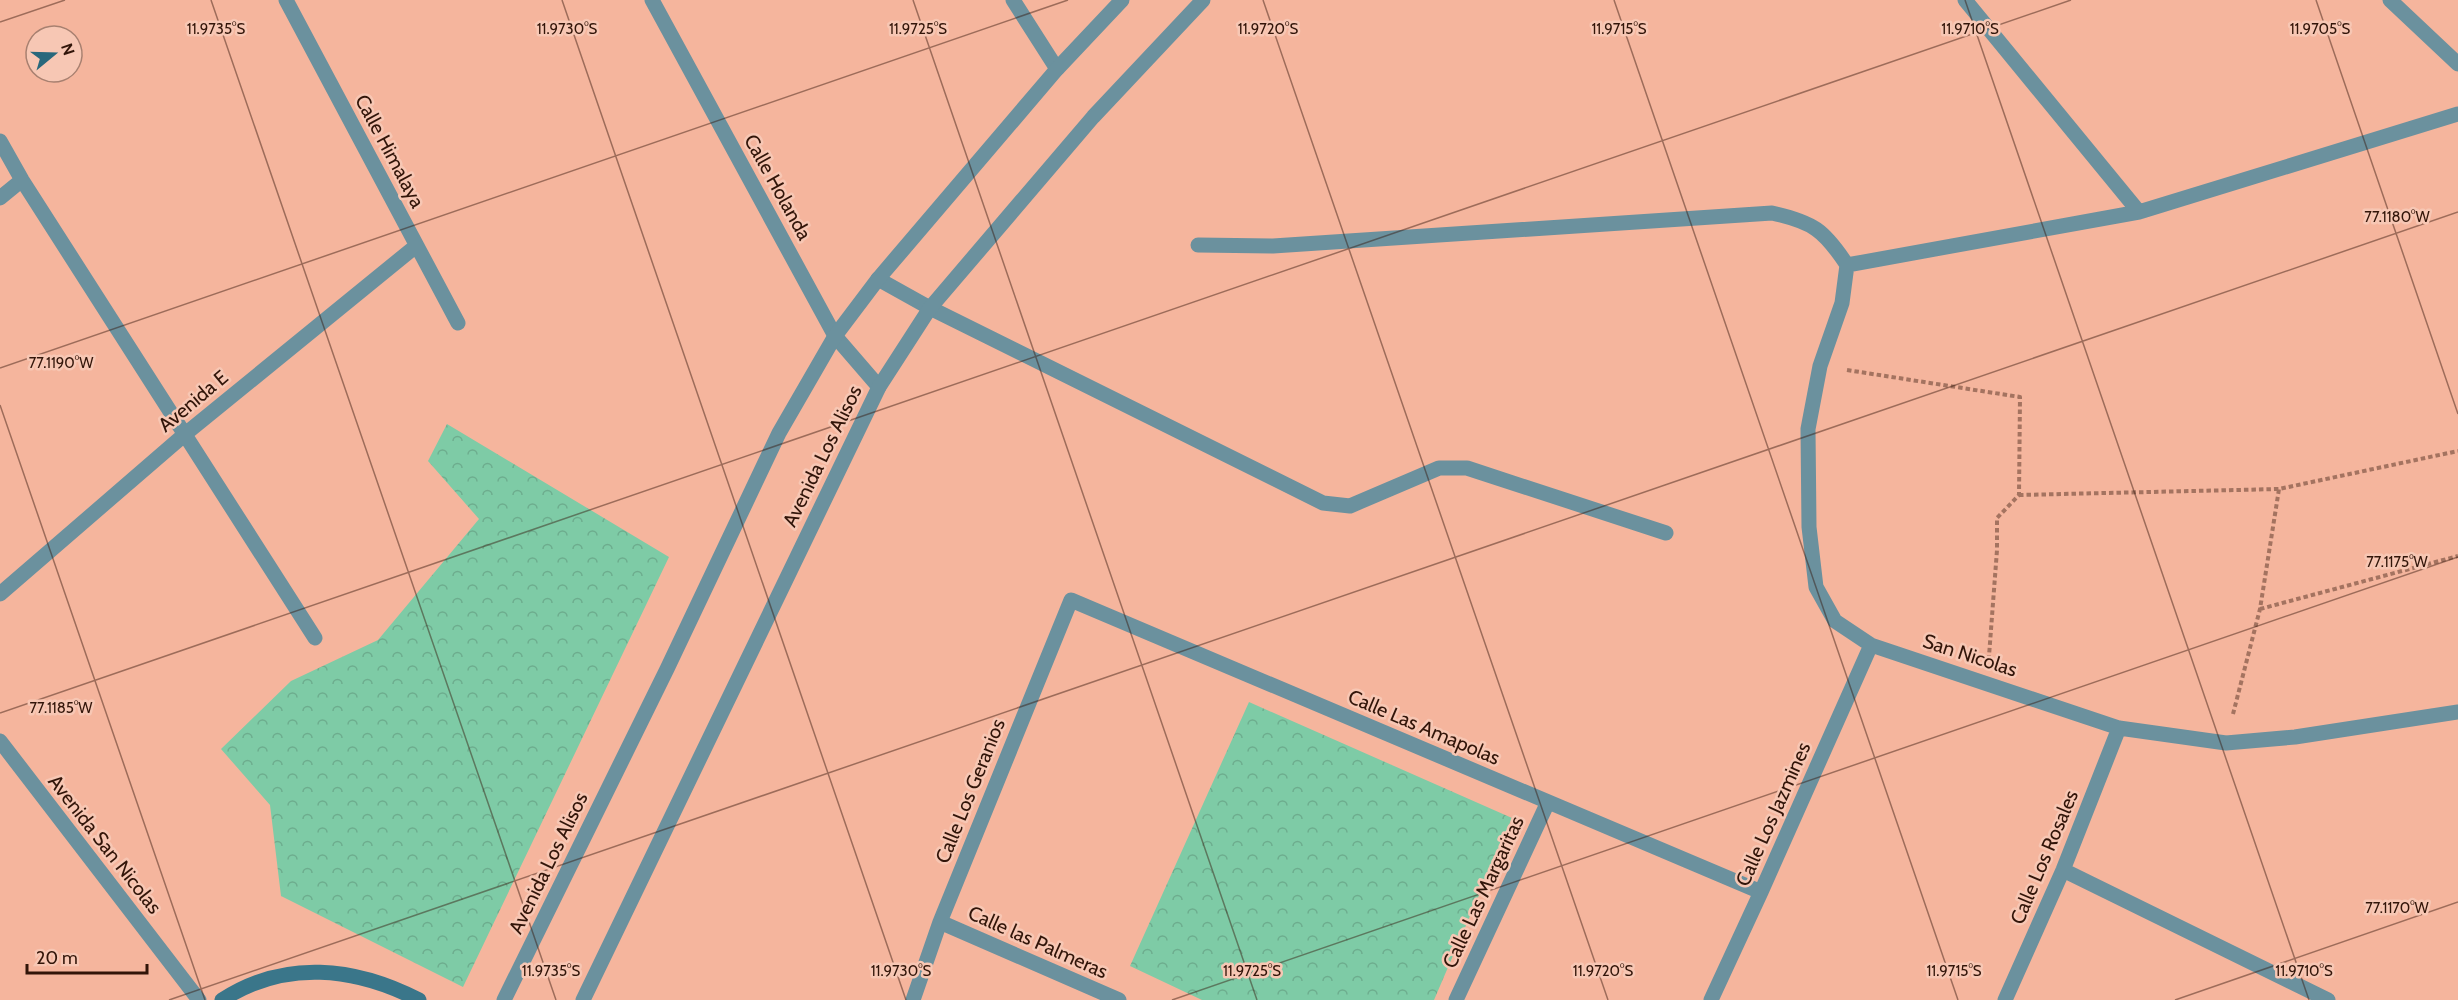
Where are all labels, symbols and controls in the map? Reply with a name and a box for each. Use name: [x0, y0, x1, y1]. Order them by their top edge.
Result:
text: 11.9735°S: [187, 20, 245, 38]
text: 11.9730°S: [537, 20, 598, 38]
text: 11.9725°S: [889, 20, 947, 38]
text: 11.9720°S: [1238, 20, 1298, 38]
text: 11.9715°S: [1591, 20, 1647, 38]
text: 11.9710°S: [1941, 20, 1999, 38]
text: 11.9705°S: [2290, 20, 2351, 38]
north arrow: [24, 24, 84, 84]
text: N: [57, 41, 79, 58]
street label: Calle Himalaya: [350, 90, 430, 212]
street label: Calle Holanda: [739, 130, 817, 244]
text: 77.1180°W: [2364, 208, 2430, 226]
text: 77.1190°W: [29, 354, 94, 372]
street label: Avenida E: [153, 365, 233, 437]
street label: Avenida Los Alisos: [777, 381, 867, 531]
text: 77.1175°W: [2366, 553, 2429, 571]
street label: San Nicolas: [1920, 629, 2020, 681]
street label: Calle Las Amapolas: [1344, 684, 1504, 770]
text: 77.1185°W: [30, 699, 93, 717]
street label: Calle Los Geranios: [930, 715, 1010, 867]
street label: Calle Los Jazmines: [1731, 738, 1815, 890]
street label: Avenida San Nicolas: [43, 770, 167, 918]
street label: Calle Los Rosales: [2005, 786, 2083, 928]
street label: Avenida Los Alisos: [503, 788, 593, 938]
street label: Calle Las Margaritas: [1437, 812, 1529, 972]
text: 77.1170°W: [2365, 899, 2430, 917]
street label: Calle las Palmeras: [964, 900, 1112, 984]
scale bar: [27, 937, 147, 975]
text: 20 m: [36, 947, 78, 969]
text: 11.9735°S: [522, 962, 580, 980]
text: 11.9730°S: [871, 962, 932, 980]
text: 11.9725°S: [1223, 962, 1281, 980]
text: 11.9720°S: [1573, 962, 1633, 980]
text: 11.9715°S: [1926, 962, 1982, 980]
text: 11.9710°S: [2275, 962, 2333, 980]

